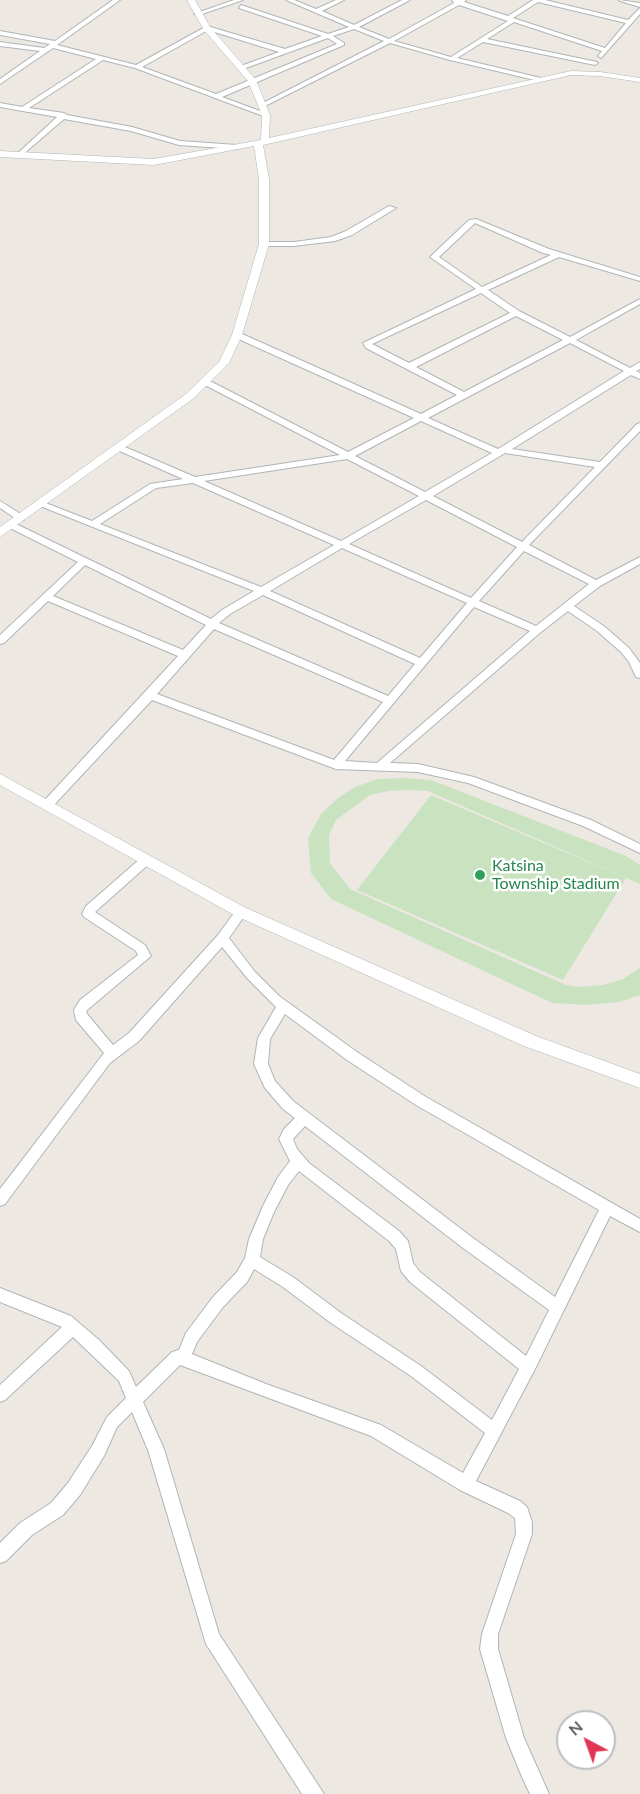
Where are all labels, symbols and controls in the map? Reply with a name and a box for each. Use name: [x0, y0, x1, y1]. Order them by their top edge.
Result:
place label: Katsina Township Stadium: [492, 856, 620, 894]
marker: Katsina Township Stadium: [473, 868, 487, 882]
north arrow: [556, 1710, 616, 1770]
text: N: [564, 1716, 586, 1739]

